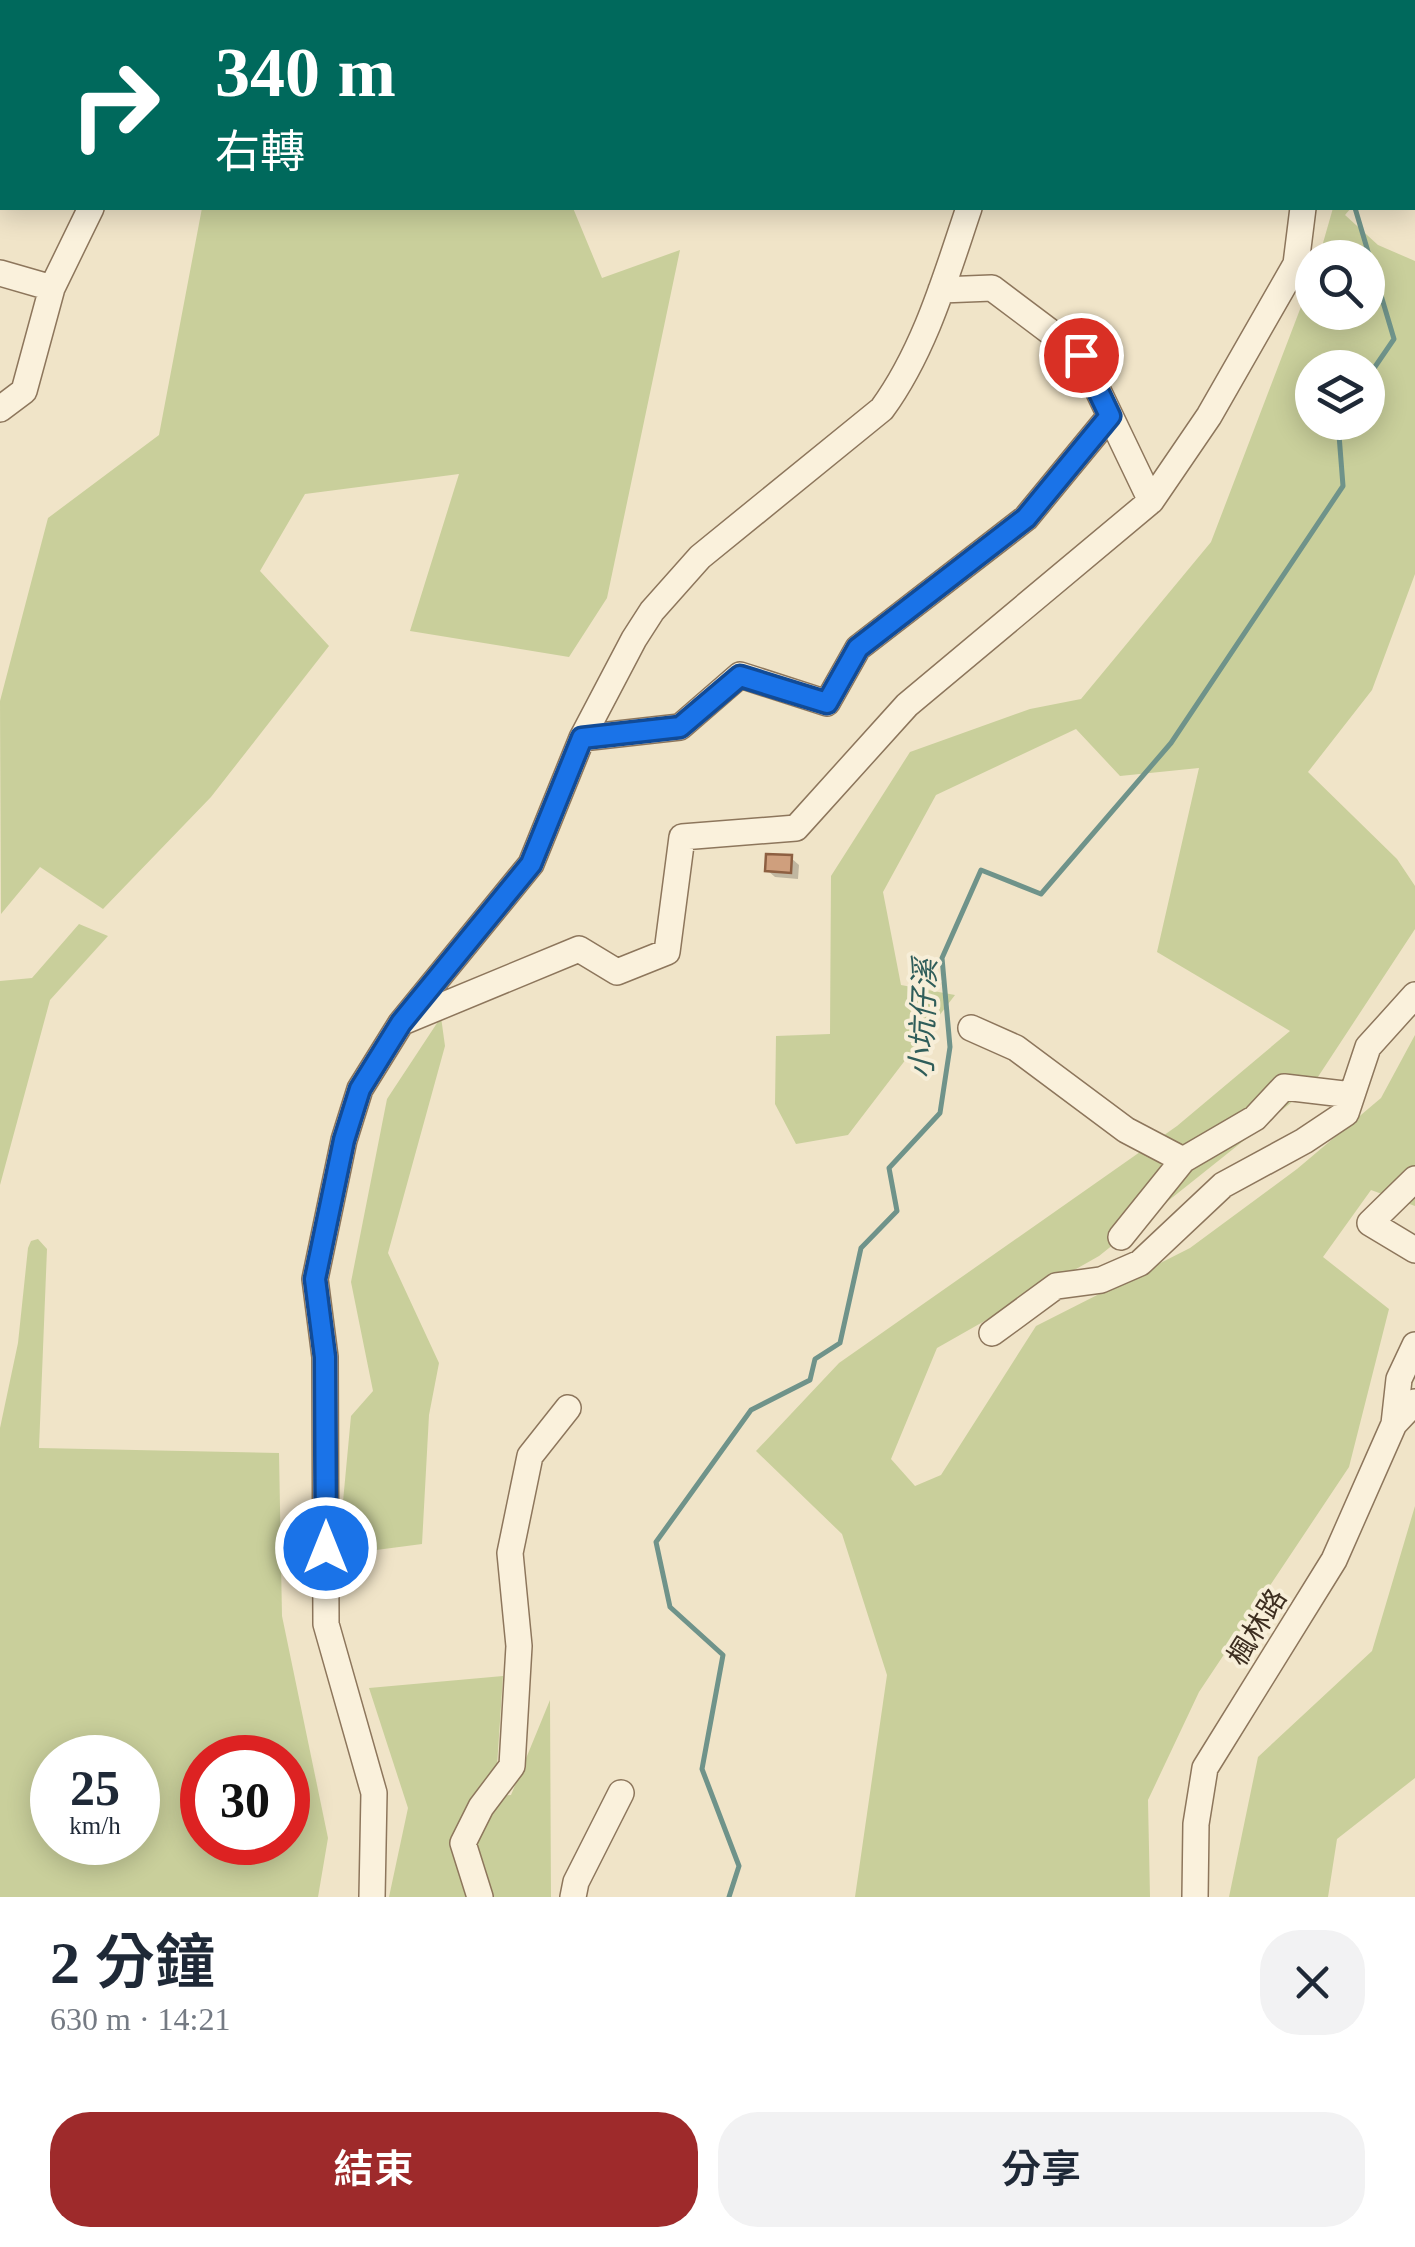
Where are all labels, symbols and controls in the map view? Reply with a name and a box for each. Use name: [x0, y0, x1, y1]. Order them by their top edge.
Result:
text: 340 m: [215, 34, 396, 111]
icon: right: [50, 40, 180, 170]
text: 右轉: [215, 127, 305, 177]
map controls: [1295, 240, 1385, 440]
button: search: [1295, 240, 1385, 330]
pin: [1039, 313, 1124, 398]
icon: arrive: [1054, 328, 1109, 383]
button: layers: [1295, 350, 1385, 440]
water label: 小坑仔溪: [904, 954, 942, 1080]
position arrow: [274, 1496, 378, 1600]
street label: 楓林路: [1222, 1583, 1292, 1671]
speed limit sign: 30: [180, 1735, 310, 1865]
text: 25: [70, 1760, 120, 1816]
text: km/h: [69, 1812, 121, 1839]
text: 2 分鐘: [50, 1930, 215, 1996]
button: close: [1260, 1930, 1365, 2035]
text: 630 m · 14:21: [50, 2001, 230, 2037]
button: 結束: [50, 2112, 698, 2227]
button: 分享: [718, 2112, 1365, 2227]

